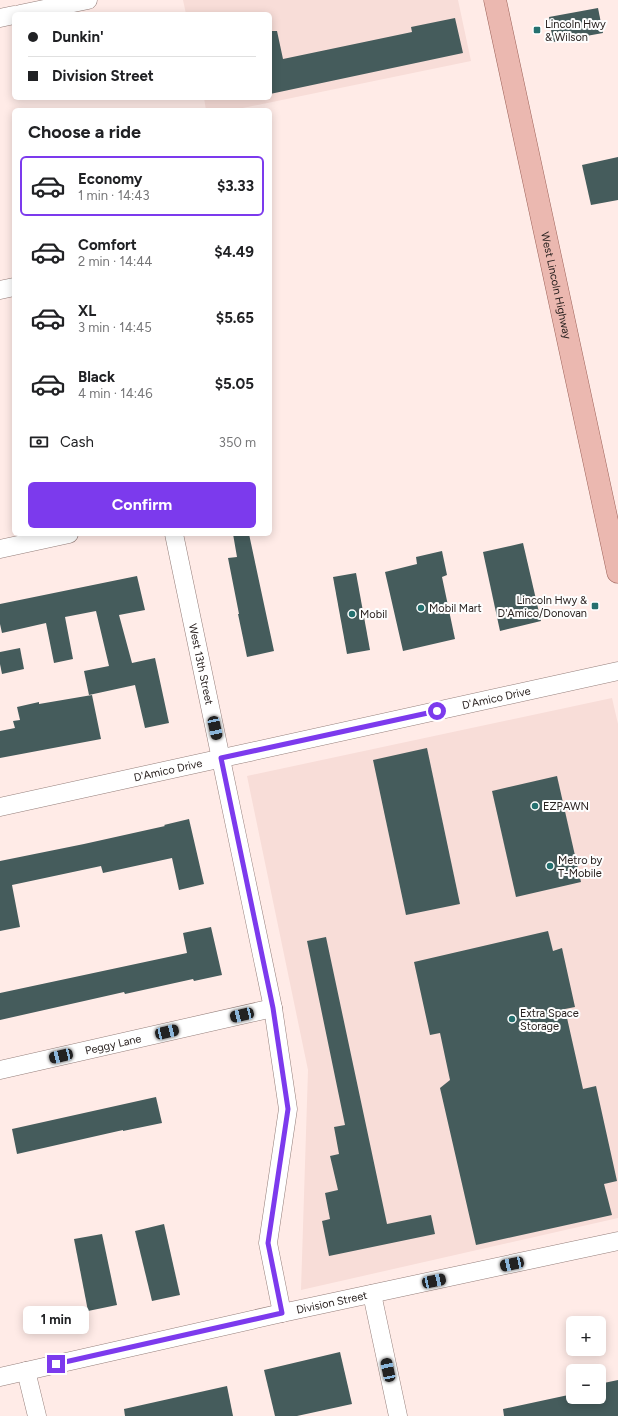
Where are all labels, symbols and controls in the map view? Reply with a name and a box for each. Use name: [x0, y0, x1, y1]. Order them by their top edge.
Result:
place label: Lincoln Hwy & Wilson: [545, 18, 606, 44]
marker: Lincoln Hwy & Wilson: [532, 25, 542, 35]
text: Dunkin': [52, 28, 104, 46]
text: Division Street: [52, 67, 154, 85]
text: Choose a ride: [28, 121, 141, 143]
icon: car: [30, 168, 66, 204]
text: Economy: [78, 170, 143, 188]
text: $3.33: [217, 177, 254, 195]
text: 1 min · 14:43: [78, 188, 150, 203]
street label: West Lincoln Highway: [538, 231, 574, 341]
icon: car: [30, 234, 66, 270]
text: Comfort: [78, 236, 137, 254]
text: $4.49: [214, 243, 254, 261]
text: 2 min · 14:44: [78, 254, 152, 269]
icon: car: [30, 300, 66, 336]
text: XL: [78, 302, 96, 320]
text: $5.65: [216, 309, 254, 327]
text: 3 min · 14:45: [78, 320, 152, 335]
icon: car: [30, 366, 66, 402]
text: Black: [78, 368, 115, 386]
text: $5.05: [215, 375, 254, 393]
text: 4 min · 14:46: [78, 386, 153, 401]
icon: cash: [28, 431, 50, 453]
text: Cash: [60, 433, 94, 451]
text: 350 m: [219, 435, 256, 450]
button: Confirm: [28, 482, 256, 528]
place label: Lincoln Hwy & D'Amico/Donovan: [498, 594, 587, 620]
marker: Lincoln Hwy & D'Amico/Donovan: [590, 601, 600, 611]
place label: Mobil Mart: [429, 602, 482, 615]
marker: Mobil Mart: [416, 603, 426, 613]
place label: Mobil: [360, 608, 387, 621]
marker: Mobil: [347, 609, 357, 619]
street label: West 13th Street: [186, 623, 216, 706]
street label: D'Amico Drive: [461, 684, 532, 712]
route start: [428, 702, 446, 720]
car: [207, 715, 223, 741]
street label: D'Amico Drive: [133, 757, 204, 784]
place label: EZPAWN: [543, 800, 589, 813]
marker: EZPAWN: [530, 801, 540, 811]
place label: Metro by T-Mobile: [558, 854, 603, 880]
marker: Metro by T-Mobile: [545, 861, 555, 871]
car: [229, 1006, 255, 1024]
place label: Extra Space Storage: [520, 1007, 579, 1033]
marker: Extra Space Storage: [507, 1014, 517, 1024]
car: [154, 1023, 180, 1041]
street label: Peggy Lane: [84, 1032, 143, 1057]
car: [48, 1047, 74, 1065]
car: [499, 1256, 525, 1272]
car: [421, 1273, 447, 1289]
street label: Division Street: [295, 1289, 368, 1317]
callout: 1 min: [23, 1306, 89, 1334]
text: 1 min: [41, 1312, 71, 1327]
map controls: [566, 1316, 606, 1404]
button: +: [566, 1316, 606, 1356]
route end: [47, 1355, 65, 1373]
car: [380, 1357, 396, 1383]
button: −: [566, 1364, 606, 1404]

